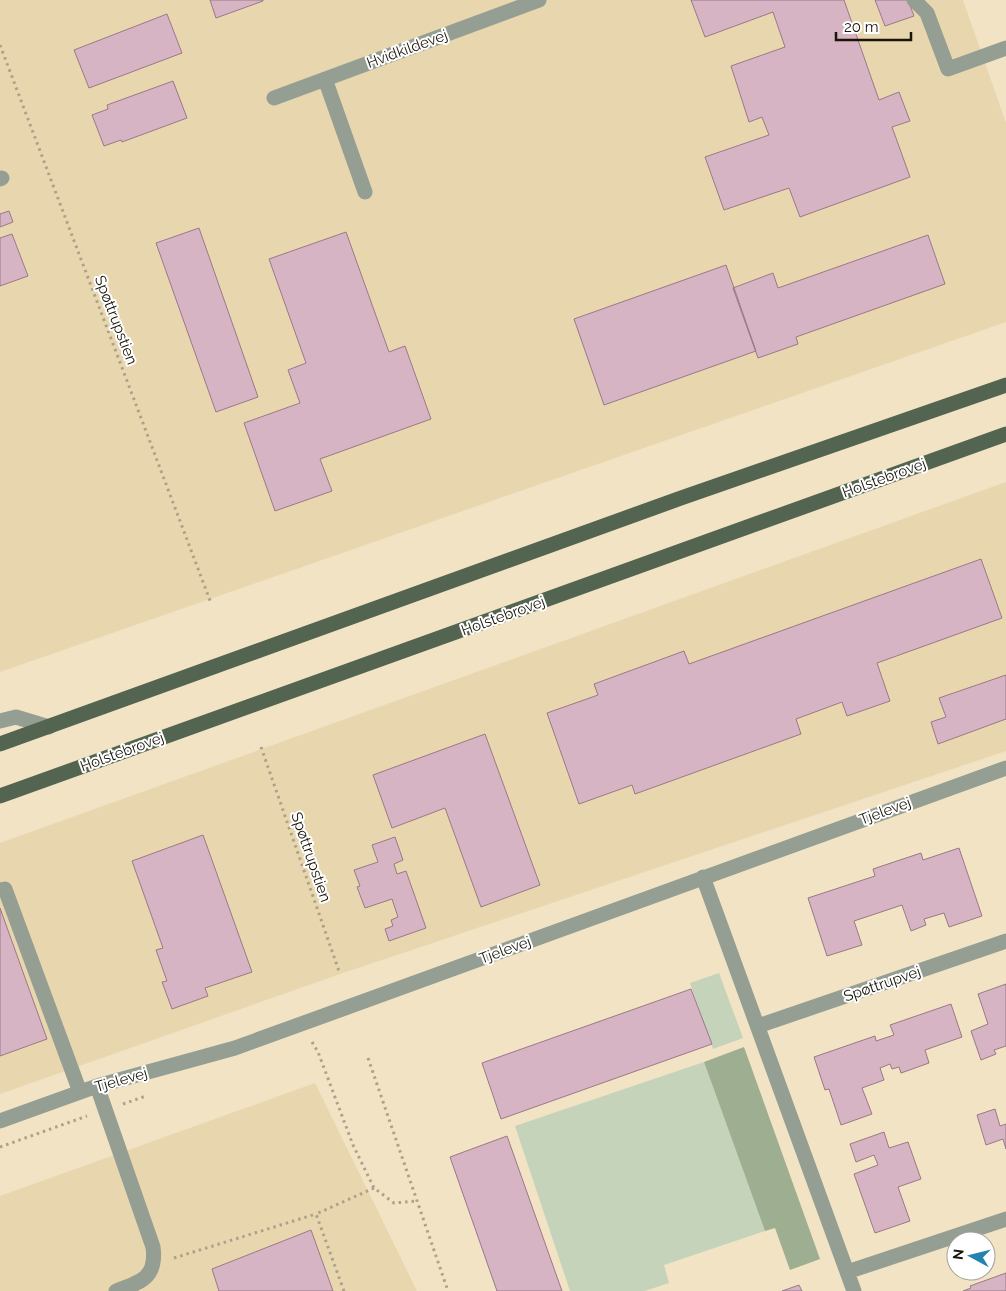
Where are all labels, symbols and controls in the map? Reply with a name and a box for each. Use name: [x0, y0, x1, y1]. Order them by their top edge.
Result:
scale bar: [836, 10, 911, 42]
text: 20 m: [844, 18, 879, 36]
street label: Hvidkildevej: [364, 26, 450, 72]
street label: Spøttrupstien: [91, 273, 141, 367]
street label: Holstebrovej: [840, 455, 928, 501]
street label: Holstebrovej: [459, 593, 547, 639]
street label: Holstebrovej: [78, 729, 166, 775]
street label: Tjelevej: [857, 793, 913, 829]
street label: Spøttrupstien: [287, 810, 335, 904]
street label: Tjelevej: [477, 932, 533, 968]
street label: Spøttrupvej: [841, 962, 923, 1006]
street label: Tjelevej: [93, 1064, 149, 1096]
north arrow: [946, 1231, 996, 1281]
text: N: [950, 1248, 967, 1261]

